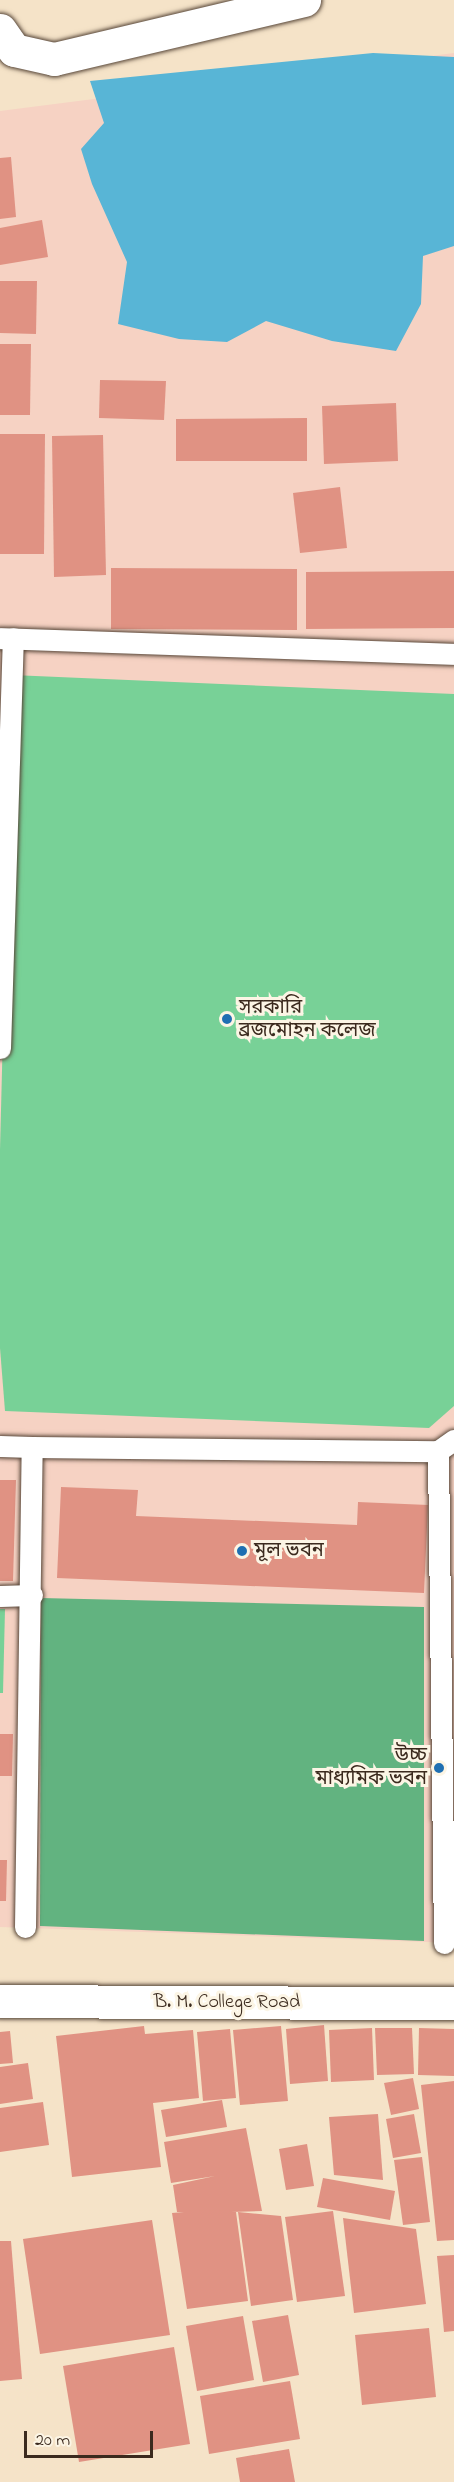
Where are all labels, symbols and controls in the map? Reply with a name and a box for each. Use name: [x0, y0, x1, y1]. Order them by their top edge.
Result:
place label: সরকারি ব্রজমোহন কলেজ: [239, 996, 376, 1043]
marker: সরকারি ব্রজমোহন কলেজ: [220, 1012, 234, 1026]
place label: মূল ভবন: [254, 1539, 324, 1563]
marker: মূল ভবন: [235, 1544, 249, 1558]
place label: উচ্চ মাধ্যমিক ভবন: [315, 1744, 427, 1791]
marker: উচ্চ মাধ্যমিক ভবন: [432, 1761, 446, 1775]
street label: B. M. College Road: [154, 1990, 300, 2014]
scale bar: [27, 2419, 156, 2457]
text: 20 m: [35, 2428, 70, 2454]

